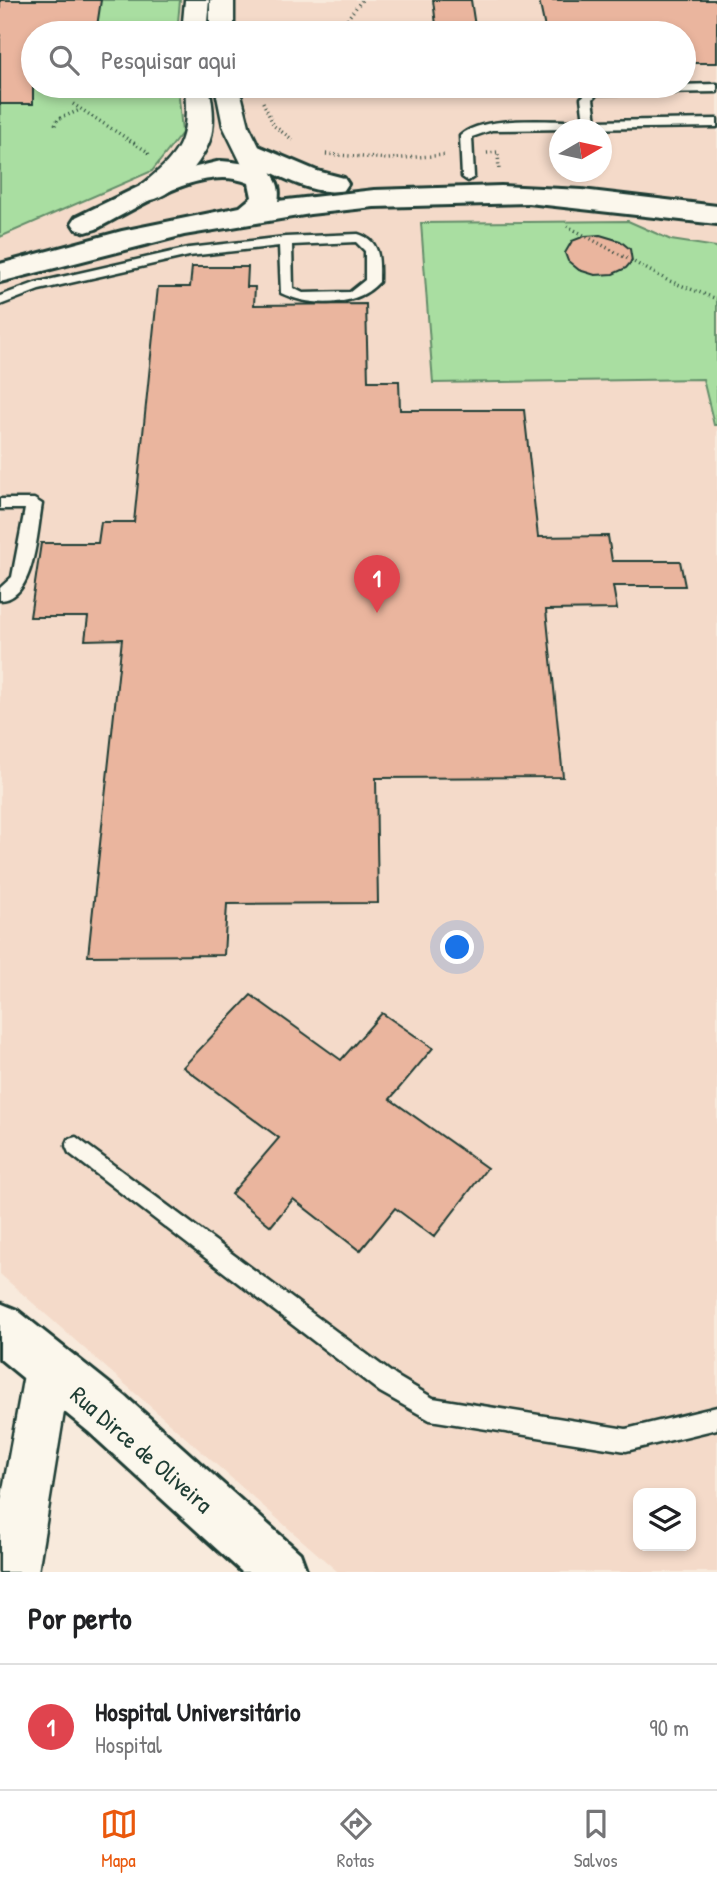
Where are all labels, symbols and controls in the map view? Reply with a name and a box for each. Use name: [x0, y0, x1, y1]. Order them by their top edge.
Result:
search box: [21, 21, 696, 98]
icon: search: [45, 41, 83, 79]
text: Pesquisar aqui: [101, 42, 237, 77]
north arrow: [549, 119, 612, 182]
pin: 1: [354, 555, 400, 613]
your location: [440, 930, 474, 964]
street label: Rua Dirce de Oliveira: [64, 1378, 220, 1520]
map controls: [633, 1488, 696, 1551]
button: layers: [633, 1488, 696, 1551]
text: Por perto: [28, 1598, 132, 1638]
text: Hospital Universitário: [95, 1694, 301, 1729]
text: 1: [47, 1712, 55, 1743]
text: 90 m: [649, 1712, 689, 1743]
text: Hospital: [95, 1729, 162, 1760]
tab: Mapa: [100, 1805, 138, 1873]
tab: Rotas: [337, 1805, 375, 1873]
tab: Salvos: [574, 1805, 617, 1873]

